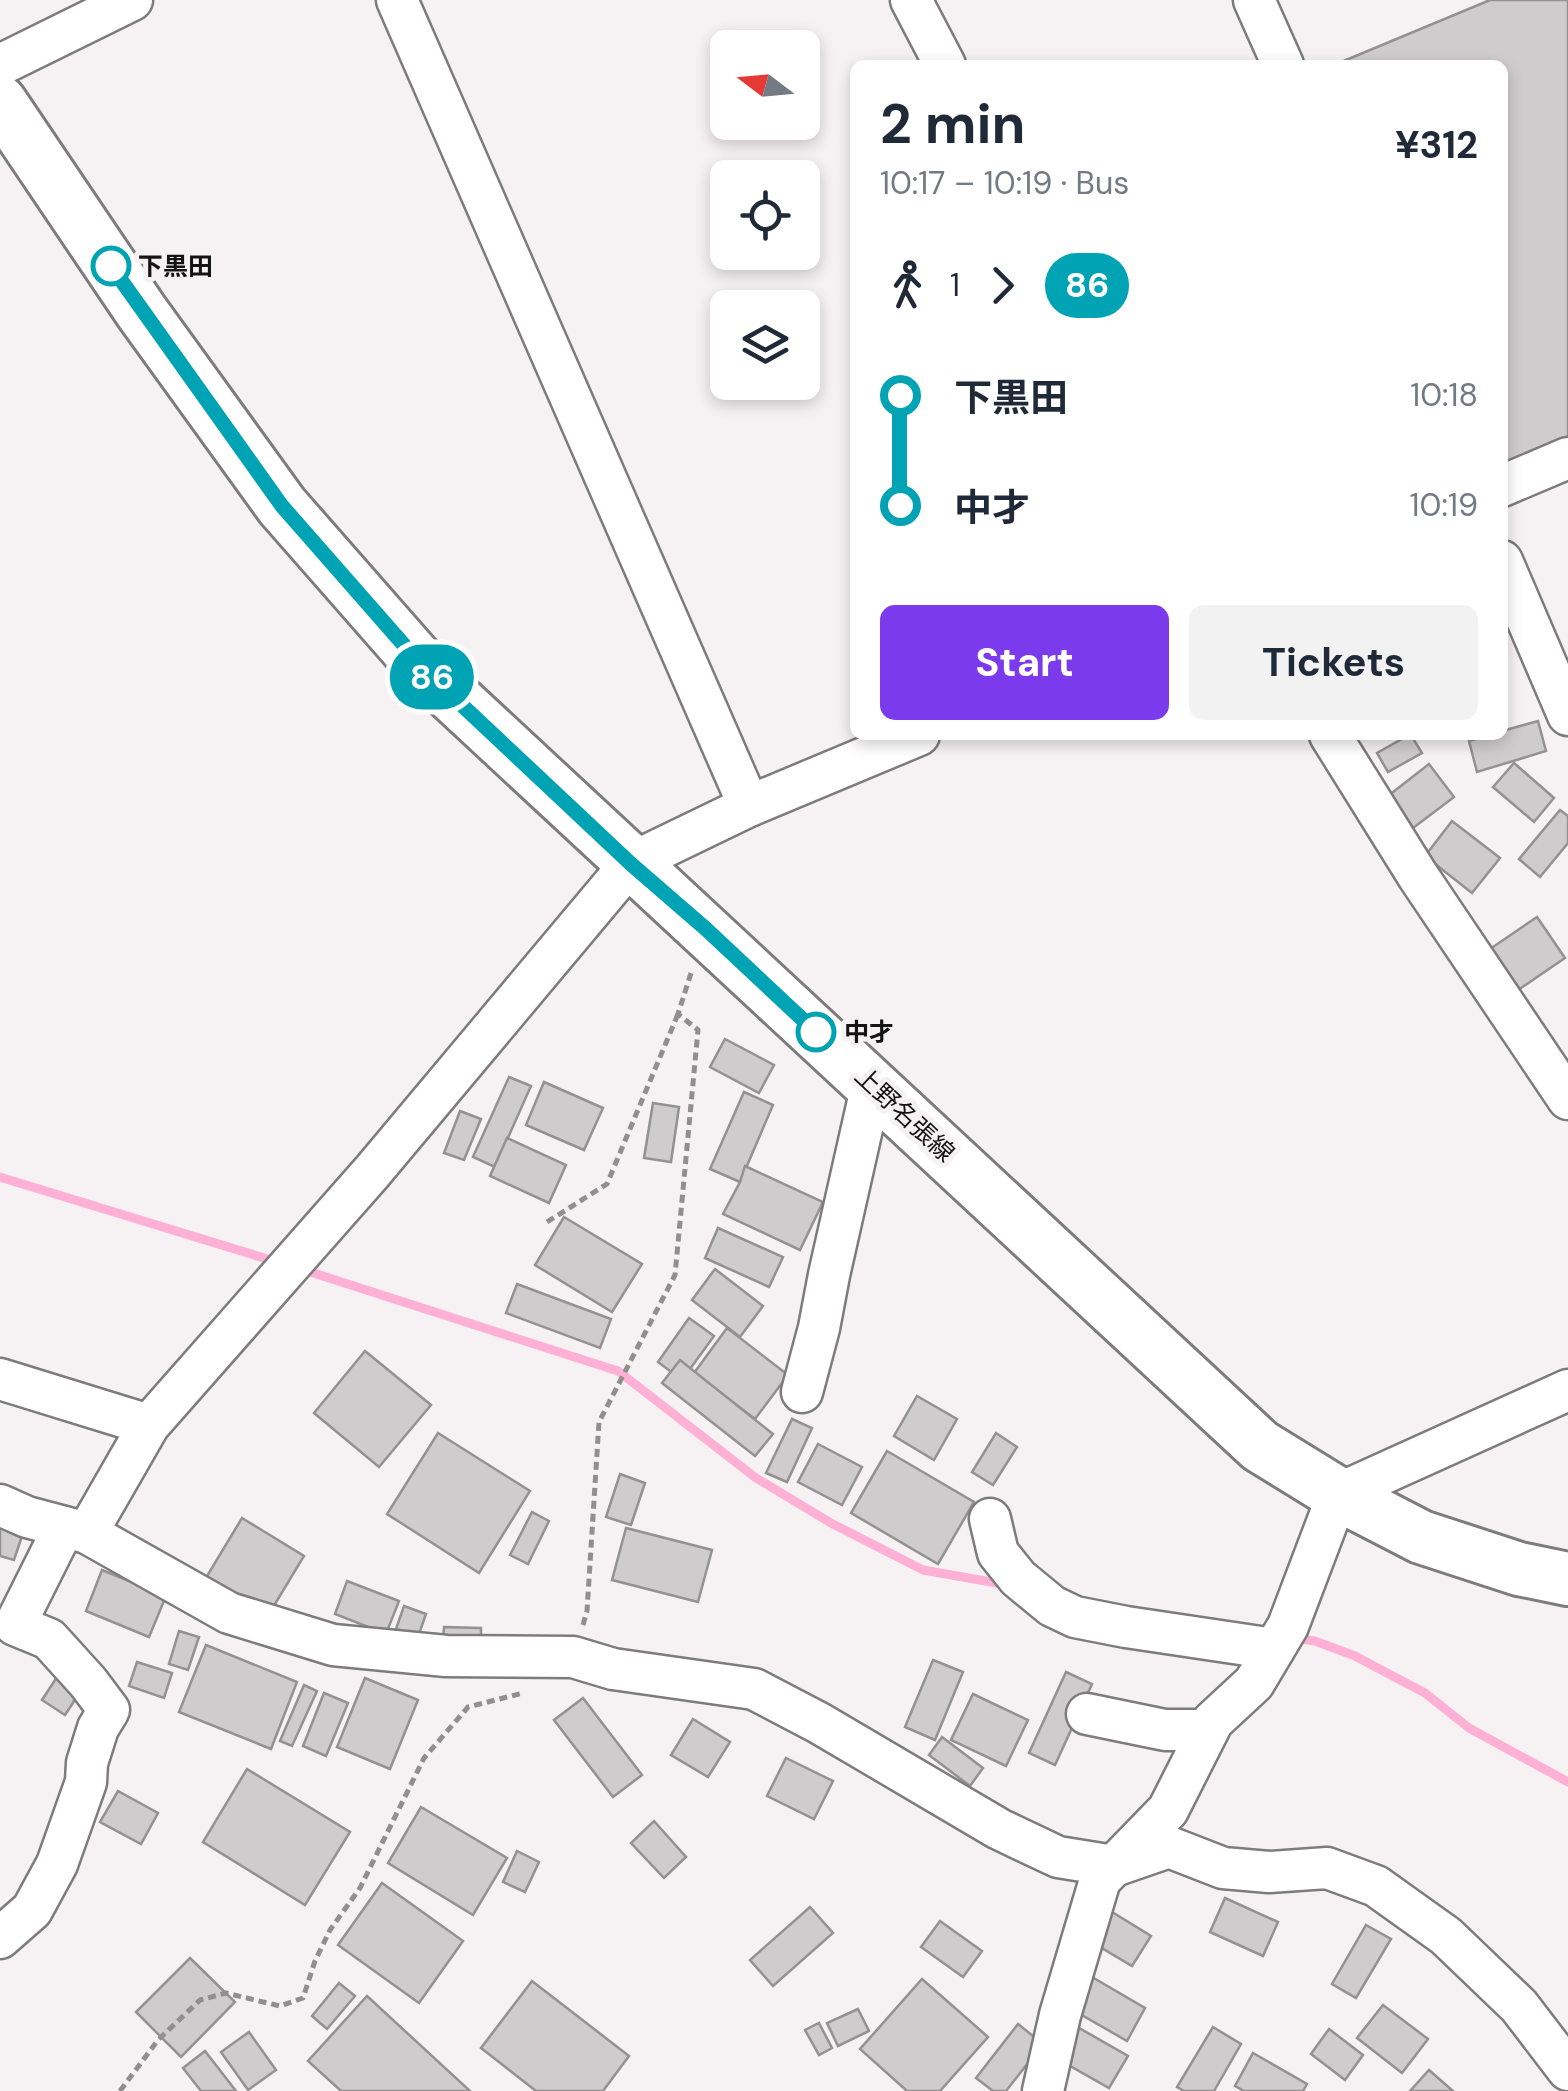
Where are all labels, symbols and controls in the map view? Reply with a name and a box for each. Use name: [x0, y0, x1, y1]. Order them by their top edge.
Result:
north arrow: [710, 30, 820, 140]
map controls: [710, 30, 820, 400]
text: 2 min: [880, 88, 1025, 160]
text: ¥312: [1395, 120, 1478, 170]
button: locate: [710, 160, 820, 270]
text: 10:17 – 10:19 · Bus: [880, 162, 1129, 204]
marker: 下黒田: [92, 247, 130, 285]
place label: 下黒田: [138, 250, 213, 283]
icon: walk: [880, 258, 935, 313]
icon: forward: [975, 258, 1030, 313]
text: 86: [1065, 262, 1109, 308]
text: 1: [950, 264, 960, 306]
button: layers: [710, 290, 820, 400]
text: 下黒田: [954, 373, 1068, 423]
text: 10:18: [1410, 374, 1478, 416]
text: 中才: [954, 483, 1030, 533]
text: 10:19: [1410, 484, 1478, 526]
button: Start: [880, 605, 1169, 720]
button: Tickets: [1189, 605, 1478, 720]
line badge: 86: [387, 644, 477, 710]
text: 86: [410, 654, 454, 700]
marker: 中才: [797, 1013, 835, 1051]
place label: 中才: [844, 1016, 894, 1049]
street label: 上野名張線: [848, 1060, 962, 1169]

